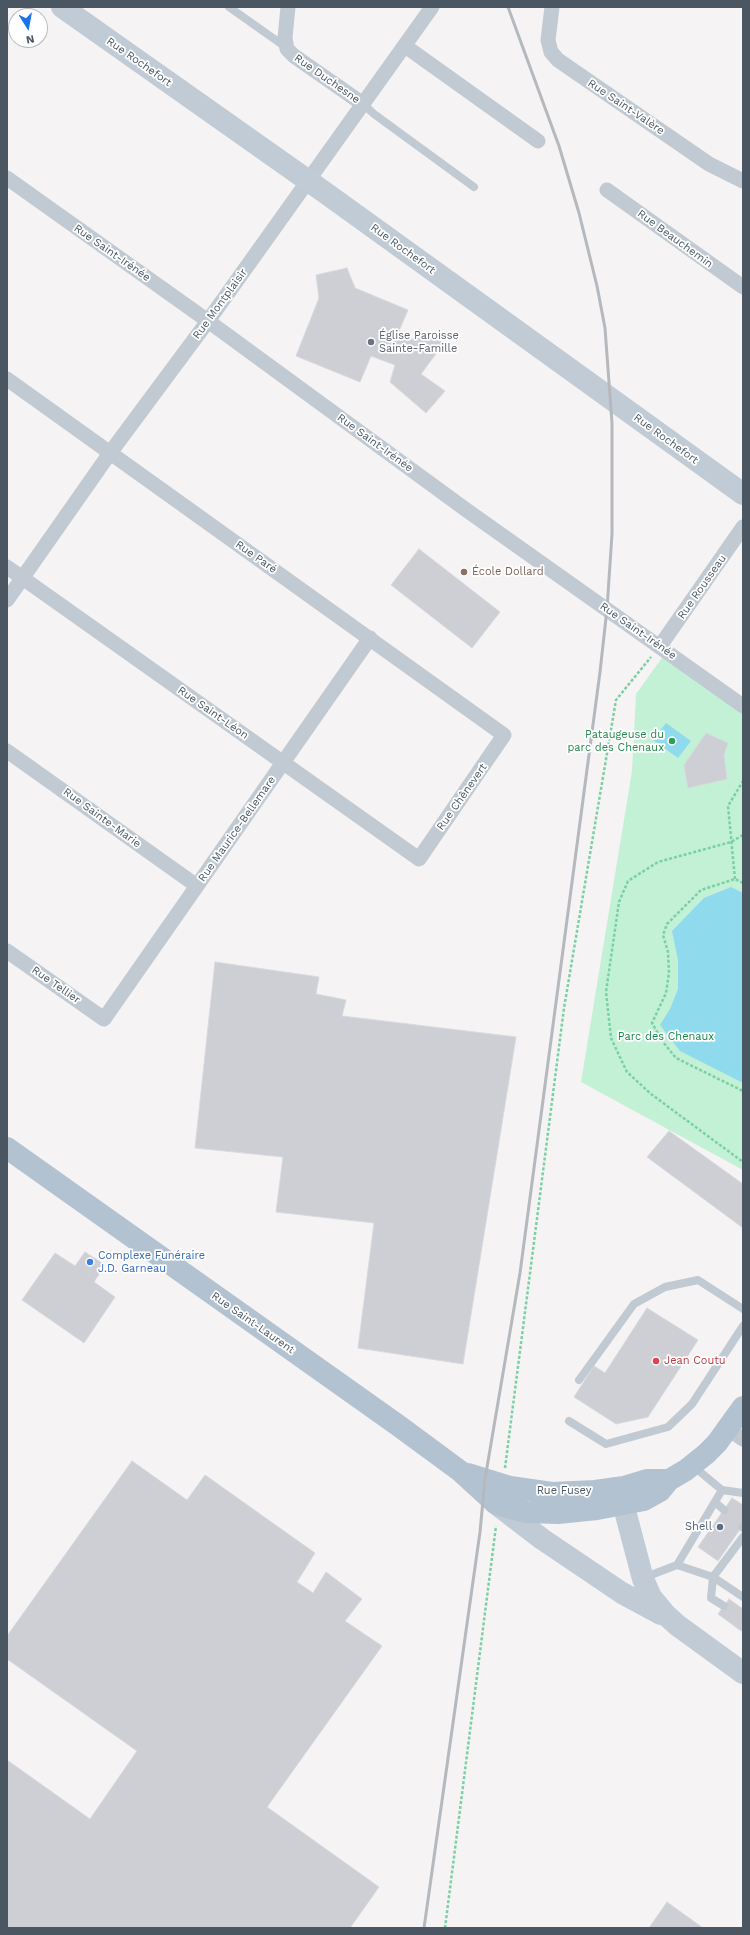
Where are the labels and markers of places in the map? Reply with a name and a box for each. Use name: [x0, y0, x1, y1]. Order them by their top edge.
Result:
place label: Église Paroisse Sainte-Famille: [379, 329, 459, 355]
marker: Église Paroisse Sainte-Famille: [366, 337, 376, 347]
place label: École Dollard: [472, 565, 544, 579]
marker: École Dollard: [459, 567, 469, 577]
place label: Pataugeuse du parc des Chenaux: [567, 728, 664, 754]
marker: Pataugeuse du parc des Chenaux: [667, 736, 677, 746]
place label: Complexe Funéraire J.D. Garneau: [98, 1249, 205, 1275]
marker: Complexe Funéraire J.D. Garneau: [85, 1257, 95, 1267]
place label: Jean Coutu: [664, 1354, 726, 1368]
marker: Jean Coutu: [651, 1356, 661, 1366]
place label: Shell: [685, 1520, 712, 1534]
marker: Shell: [715, 1522, 725, 1532]

